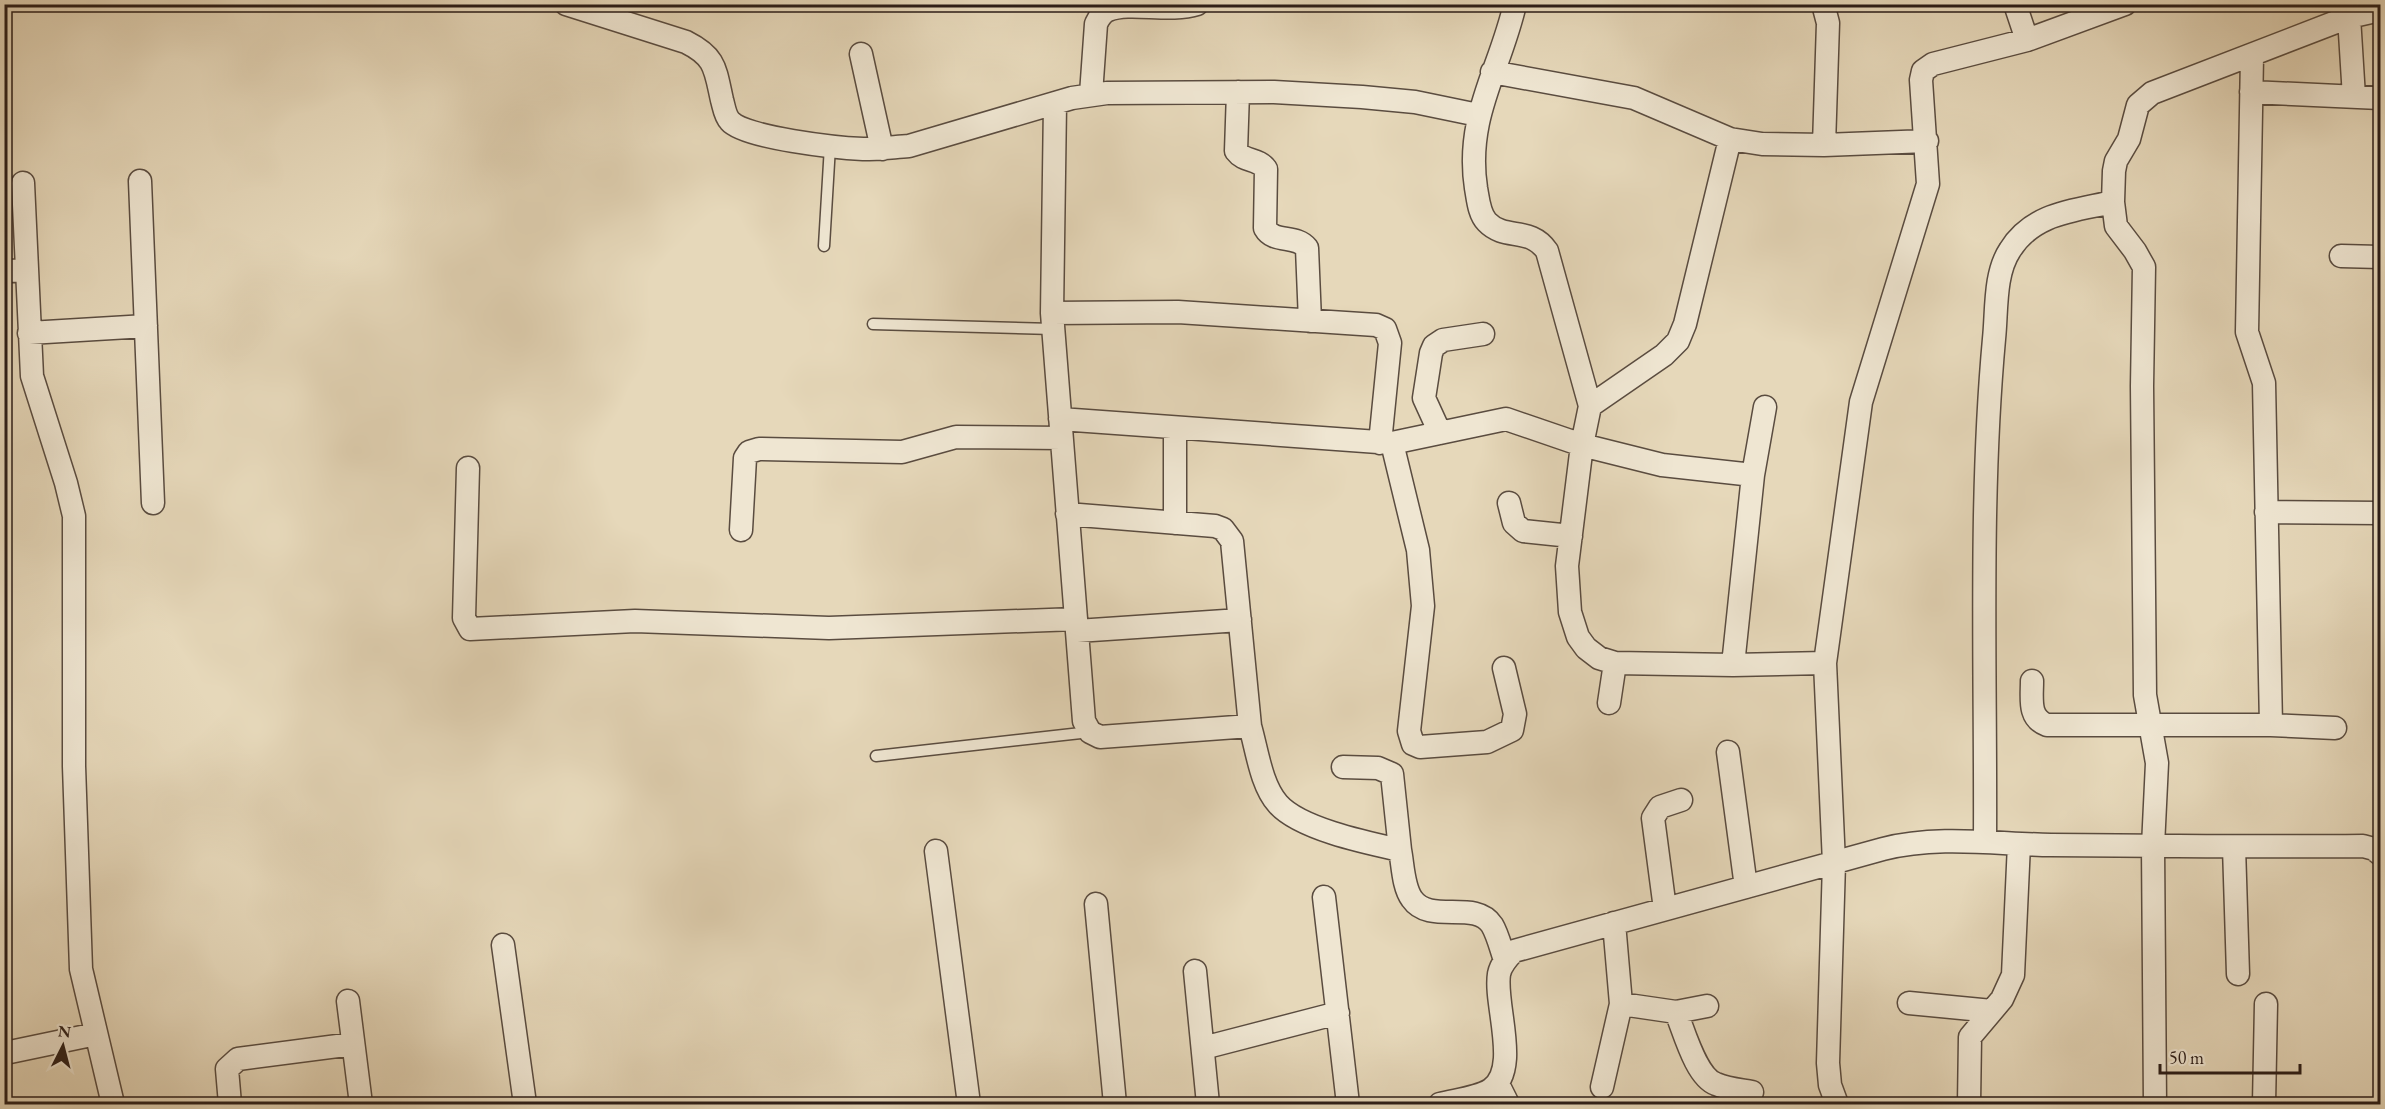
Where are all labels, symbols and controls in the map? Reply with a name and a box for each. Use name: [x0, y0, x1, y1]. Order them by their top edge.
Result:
north arrow: [33, 1016, 93, 1076]
text: N: [57, 1020, 72, 1043]
scale bar: [2160, 1037, 2300, 1075]
text: 50 m: [2169, 1046, 2204, 1069]

